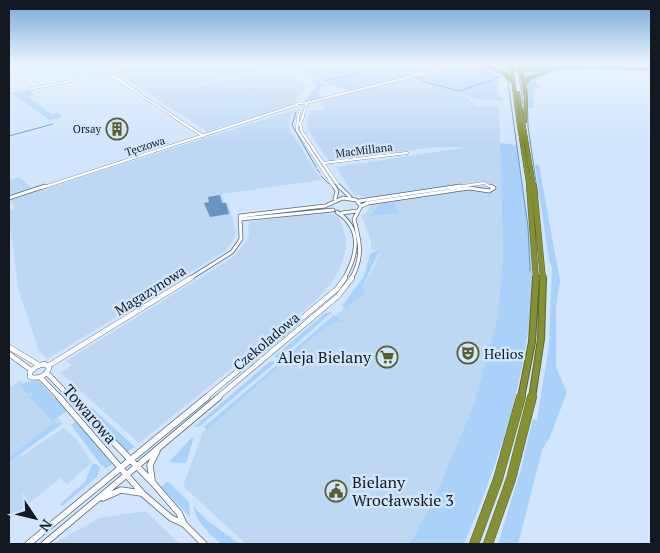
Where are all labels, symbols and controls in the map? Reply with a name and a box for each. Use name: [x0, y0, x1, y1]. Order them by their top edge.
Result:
building icon: Orsay: [105, 117, 129, 141]
place label: Orsay: [73, 122, 101, 136]
street label: Tęczowa: [123, 133, 167, 159]
street label: MacMillana: [335, 140, 394, 160]
street label: Magazynowa: [111, 261, 189, 319]
street label: Czekoladowa: [229, 308, 303, 374]
theatre icon: Helios: [456, 341, 480, 365]
place label: Helios: [484, 344, 523, 363]
supermarket icon: Aleja Bielany: [375, 345, 399, 369]
place label: Aleja Bielany: [277, 346, 372, 368]
street label: Towarowa: [58, 380, 122, 448]
place label: Bielany Wrocławskie 3: [352, 471, 454, 511]
public building icon: Bielany Wrocławskie 3: [324, 479, 348, 503]
north arrow: [10, 493, 60, 543]
text: N: [35, 516, 57, 536]

